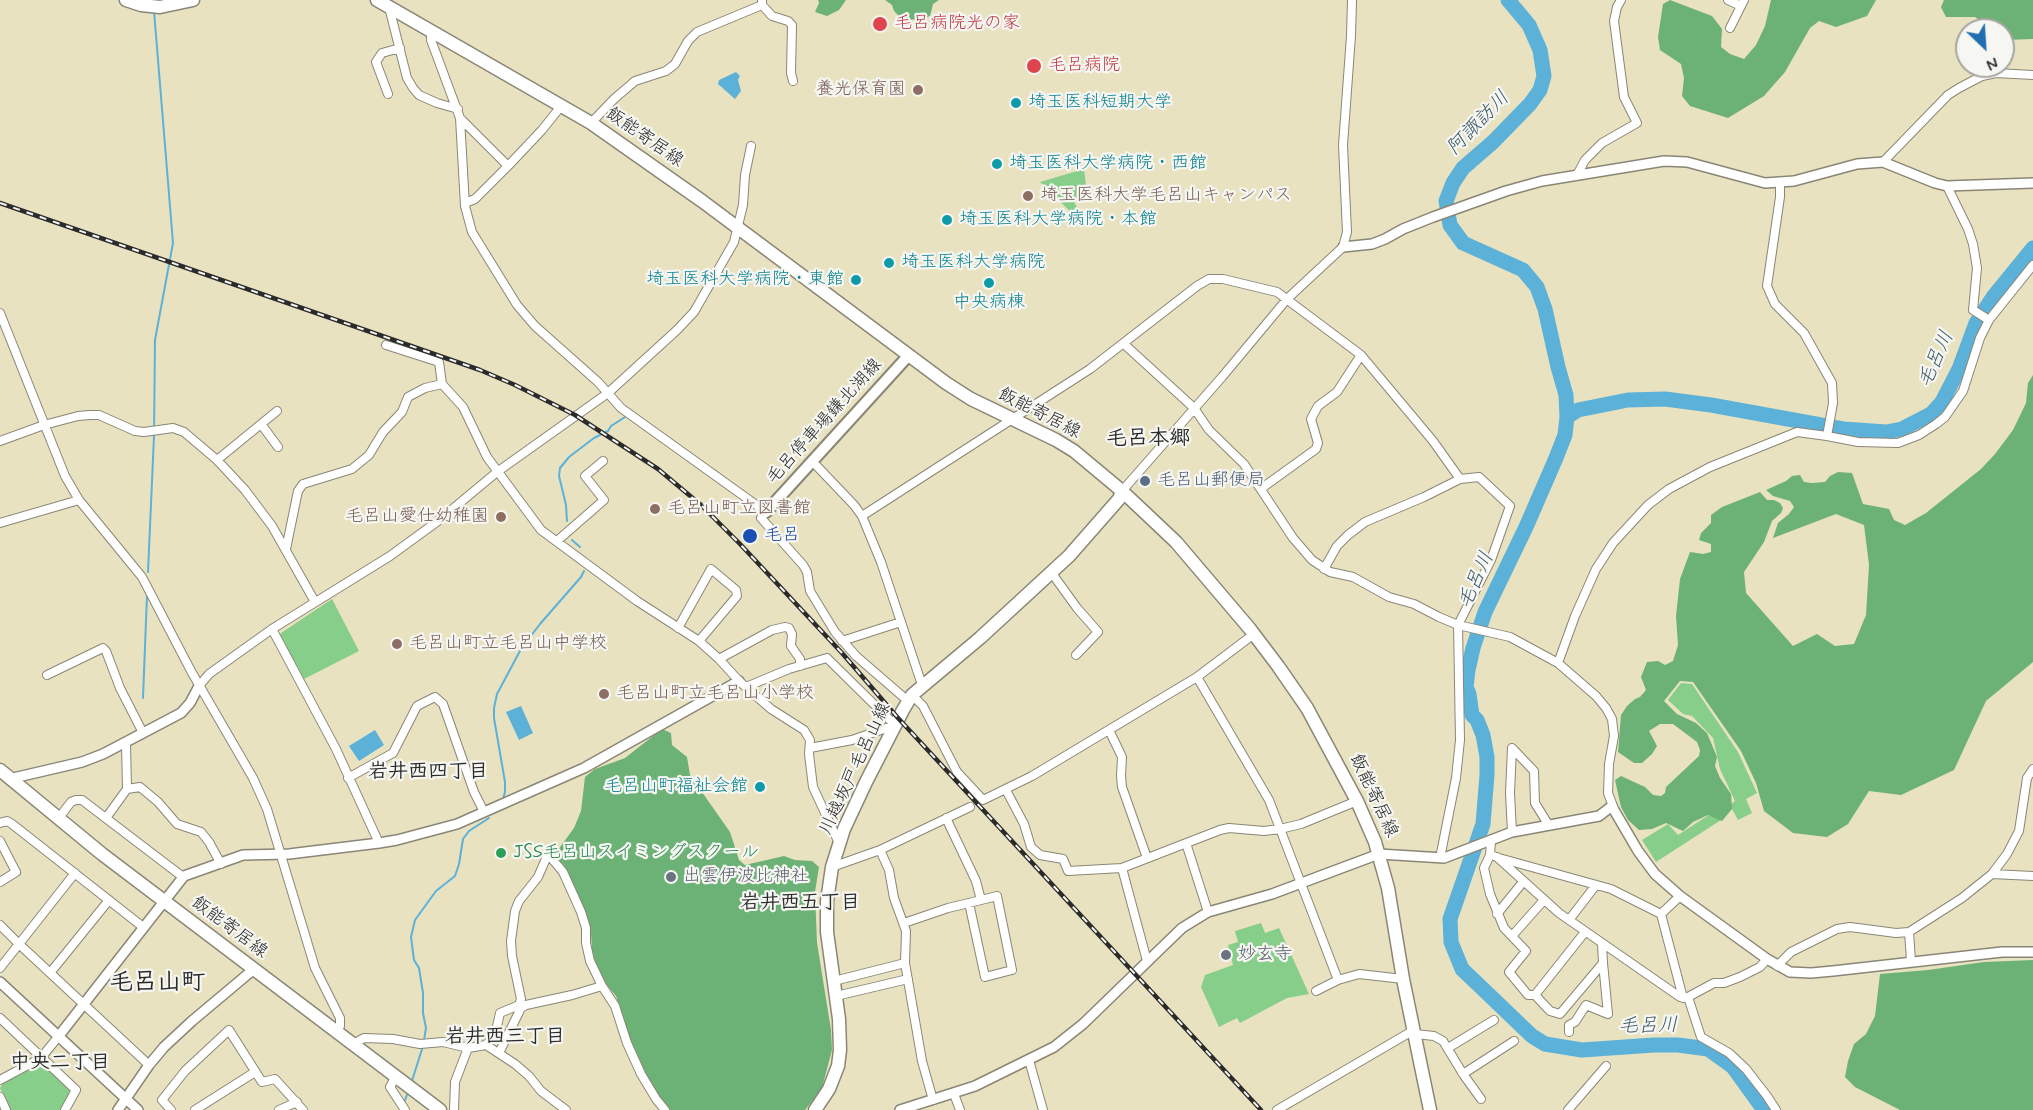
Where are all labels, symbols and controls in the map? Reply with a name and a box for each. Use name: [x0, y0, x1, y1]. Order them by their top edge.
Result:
place label: 毛呂病院光の家: [894, 13, 1020, 35]
marker: 毛呂病院光の家: [871, 15, 889, 33]
north arrow: [1955, 18, 2015, 78]
text: N: [1983, 51, 2001, 75]
place label: 毛呂病院: [1048, 55, 1120, 77]
marker: 毛呂病院: [1025, 57, 1043, 75]
place label: 養光保育園: [816, 79, 906, 101]
marker: 養光保育園: [911, 83, 925, 97]
water label: 阿諏訪川: [1443, 87, 1515, 161]
place label: 埼玉医科短期大学: [1028, 92, 1172, 114]
marker: 埼玉医科短期大学: [1009, 96, 1023, 110]
street label: 飯能寄居線: [601, 103, 687, 173]
place label: 埼玉医科大学病院・西館: [1009, 153, 1207, 175]
marker: 埼玉医科大学病院・西館: [990, 157, 1004, 171]
place label: 埼玉医科大学毛呂山キャンパス: [1040, 185, 1292, 207]
marker: 埼玉医科大学毛呂山キャンパス: [1021, 189, 1035, 203]
place label: 埼玉医科大学病院・本館: [959, 209, 1157, 231]
marker: 埼玉医科大学病院・本館: [940, 213, 954, 227]
place label: 埼玉医科大学病院: [901, 252, 1045, 274]
marker: 埼玉医科大学病院: [882, 256, 896, 270]
place label: 埼玉医科大学病院・東館: [646, 269, 844, 291]
marker: 埼玉医科大学病院・東館: [849, 273, 863, 287]
marker: 中央病棟: [982, 276, 996, 290]
place label: 中央病棟: [953, 292, 1025, 314]
water label: 毛呂川: [1914, 328, 1960, 392]
street label: 毛呂停車場鎌北湖線: [763, 355, 887, 489]
street label: 飯能寄居線: [994, 384, 1084, 444]
district label: 毛呂本郷: [1106, 427, 1190, 453]
place label: 毛呂山郵便局: [1157, 470, 1265, 492]
marker: 毛呂山郵便局: [1138, 474, 1152, 488]
place label: 毛呂山町立図書館: [667, 498, 811, 520]
marker: 毛呂山町立図書館: [648, 502, 662, 516]
place label: 毛呂山愛仕幼稚園: [345, 506, 489, 528]
marker: 毛呂山愛仕幼稚園: [494, 510, 508, 524]
place label: 毛呂: [764, 525, 800, 547]
marker: 毛呂: [741, 527, 759, 545]
water label: 毛呂川: [1454, 549, 1500, 613]
place label: 毛呂山町立毛呂山中学校: [409, 633, 607, 655]
marker: 毛呂山町立毛呂山中学校: [390, 637, 404, 651]
place label: 毛呂山町立毛呂山小学校: [616, 683, 814, 705]
marker: 毛呂山町立毛呂山小学校: [597, 687, 611, 701]
street label: 川越坂戸毛呂山線: [816, 699, 896, 839]
street label: 飯能寄居線: [1344, 751, 1402, 841]
district label: 岩井西四丁目: [368, 761, 488, 785]
place label: 毛呂山町福祉会館: [604, 776, 748, 798]
marker: 毛呂山町福祉会館: [753, 780, 767, 794]
place label: JSS毛呂山スイミングスクール: [513, 842, 759, 864]
marker: JSS毛呂山スイミングスクール: [494, 846, 508, 860]
place label: 出雲伊波比神社: [683, 866, 809, 888]
marker: 出雲伊波比神社: [664, 870, 678, 884]
street label: 飯能寄居線: [187, 892, 271, 964]
district label: 岩井西五丁目: [740, 892, 860, 916]
place label: 妙玄寺: [1238, 944, 1292, 966]
marker: 妙玄寺: [1219, 948, 1233, 962]
district label: 毛呂山町: [109, 970, 205, 998]
water label: 毛呂川: [1618, 1014, 1678, 1040]
district label: 岩井西三丁目: [445, 1026, 565, 1050]
district label: 中央二丁目: [10, 1052, 110, 1076]

